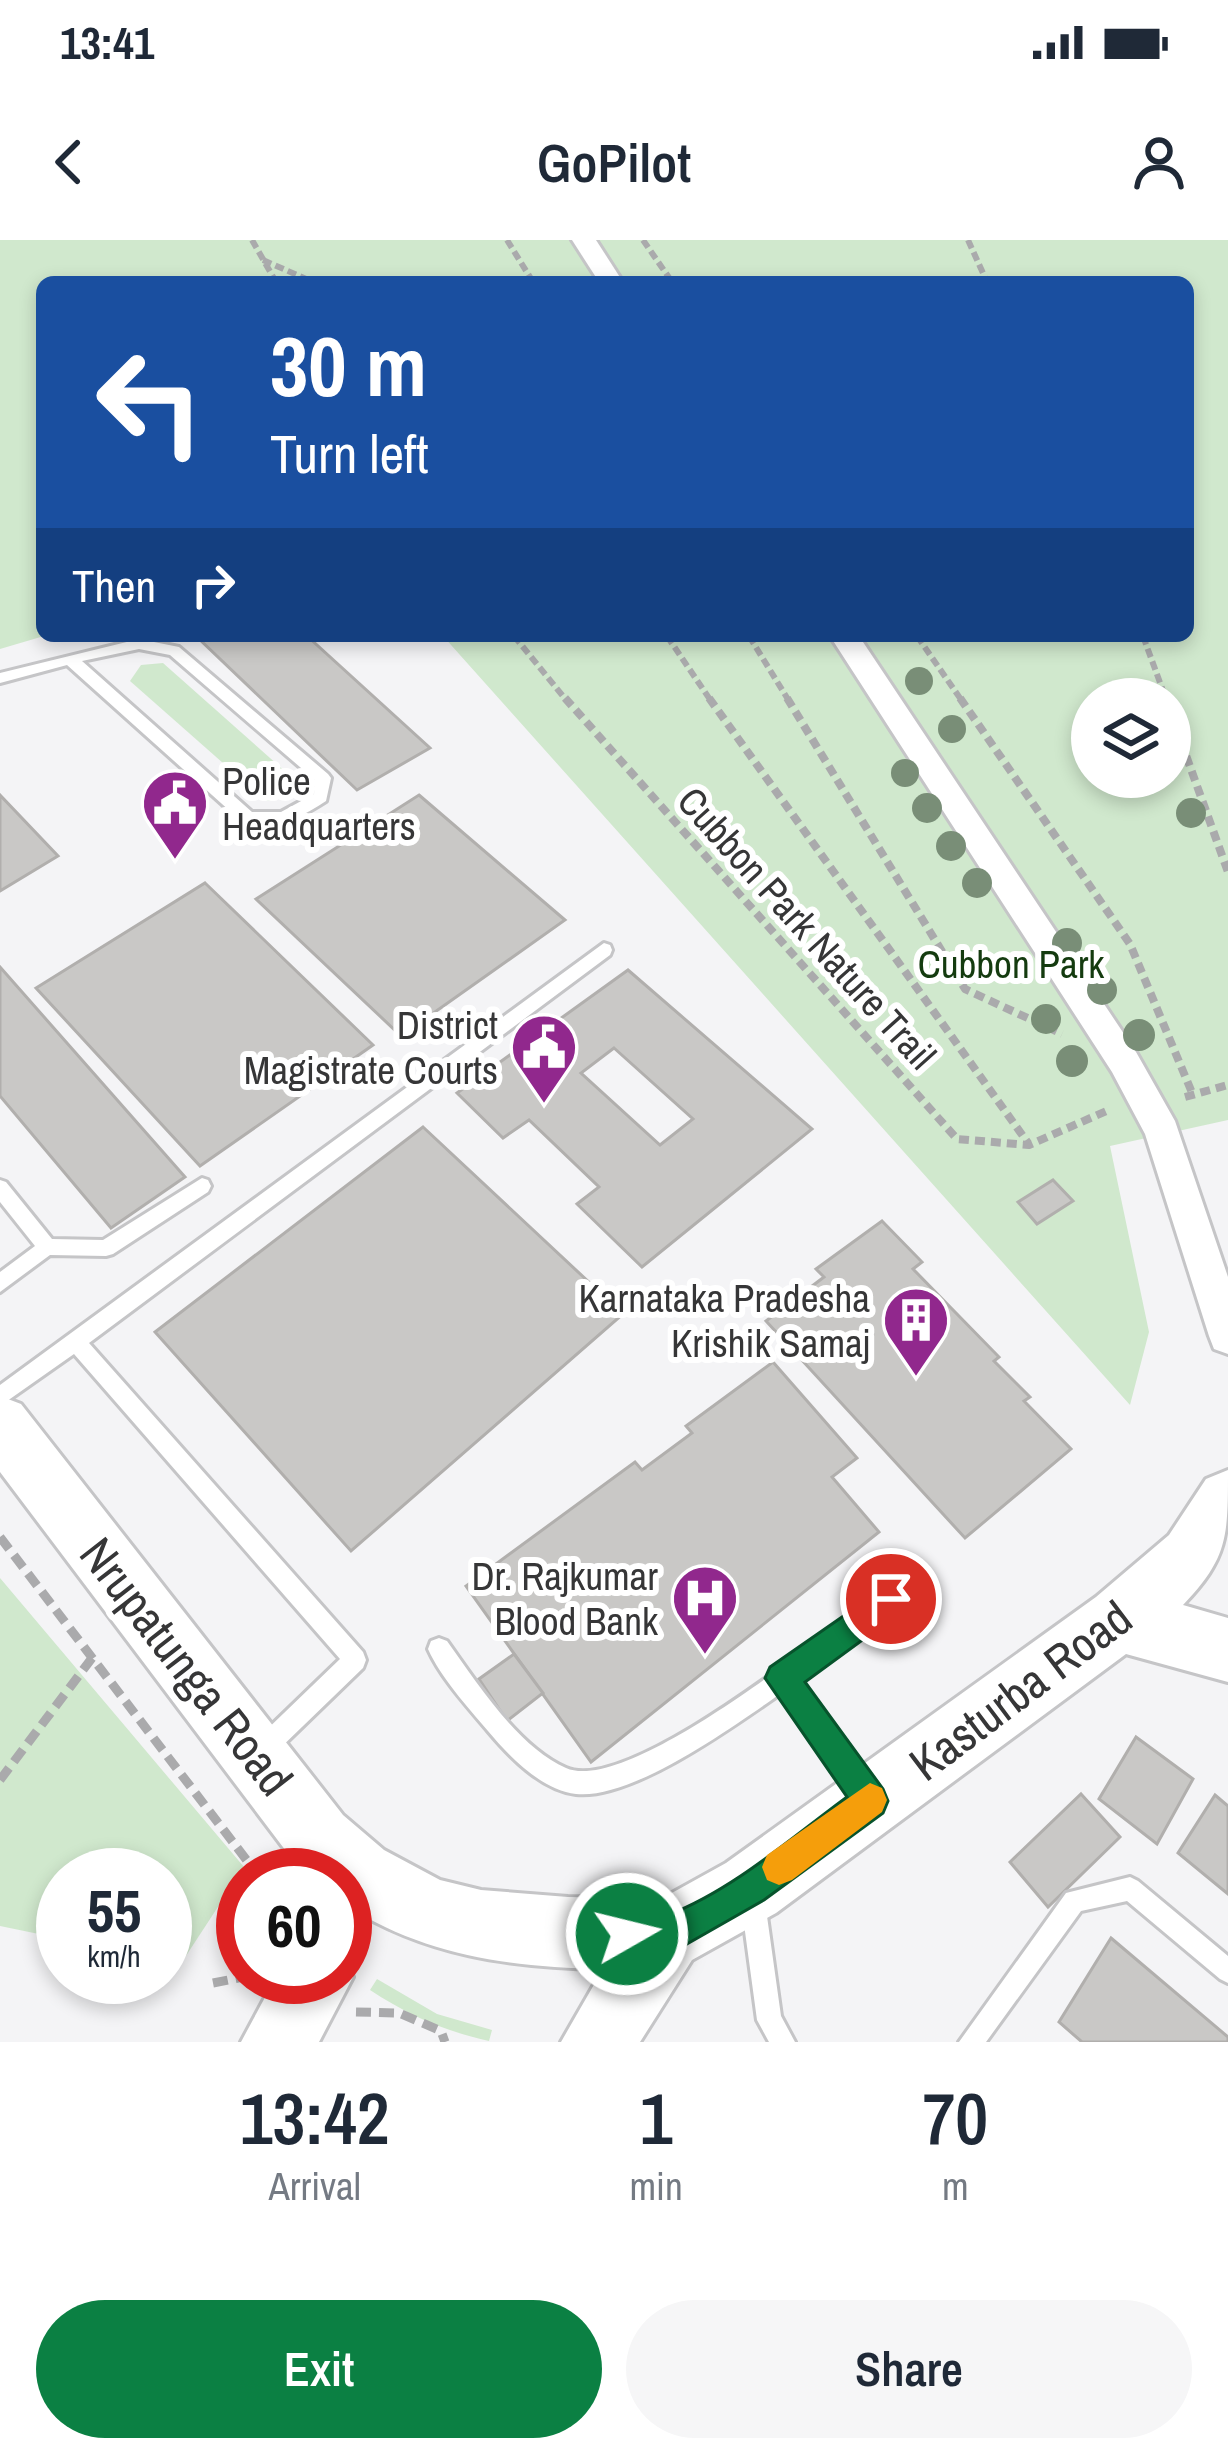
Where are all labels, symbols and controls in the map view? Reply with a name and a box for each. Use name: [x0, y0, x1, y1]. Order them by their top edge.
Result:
text: 13:41: [60, 12, 154, 73]
text: GoPilot: [537, 126, 691, 199]
icon: back: [36, 129, 102, 195]
icon: person: [1126, 129, 1192, 195]
text: 30 m: [270, 309, 427, 422]
icon: left: [72, 324, 228, 480]
text: Turn left: [270, 417, 429, 490]
icon: right: [180, 552, 246, 618]
text: Then: [72, 555, 156, 616]
map controls: [1071, 678, 1191, 798]
button: layers: [1071, 678, 1191, 798]
place label: Police Headquarters: [222, 755, 416, 852]
public building icon: Police Headquarters: [140, 768, 210, 862]
street label: Cubbon Park Nature Trail: [666, 776, 948, 1080]
park label: Cubbon Park: [918, 938, 1105, 990]
place label: District Magistrate Courts: [244, 999, 498, 1096]
public building icon: District Magistrate Courts: [509, 1012, 579, 1106]
place label: Karnataka Pradesha Krishik Samaj: [578, 1272, 870, 1369]
building icon: Karnataka Pradesha Krishik Samaj: [881, 1285, 951, 1379]
street label: Nrupatunga Road: [66, 1524, 308, 1808]
pin: [840, 1548, 942, 1650]
place label: Dr. Rajkumar Blood Bank: [471, 1550, 659, 1647]
hospital icon: Dr. Rajkumar Blood Bank: [670, 1563, 740, 1657]
icon: arrive: [858, 1566, 924, 1632]
street label: Kasturba Road: [896, 1585, 1144, 1795]
speed limit sign: 60: [216, 1848, 372, 2004]
text: 55: [87, 1870, 141, 1951]
position arrow: [564, 1871, 690, 1997]
text: km/h: [87, 1936, 141, 1976]
text: 13:42: [240, 2069, 390, 2166]
text: 1: [640, 2069, 673, 2166]
text: 70: [923, 2069, 988, 2166]
text: Arrival: [269, 2160, 361, 2212]
text: min: [629, 2160, 683, 2212]
text: m: [942, 2160, 969, 2212]
button: Exit: [36, 2300, 602, 2438]
button: Share: [626, 2300, 1192, 2438]

